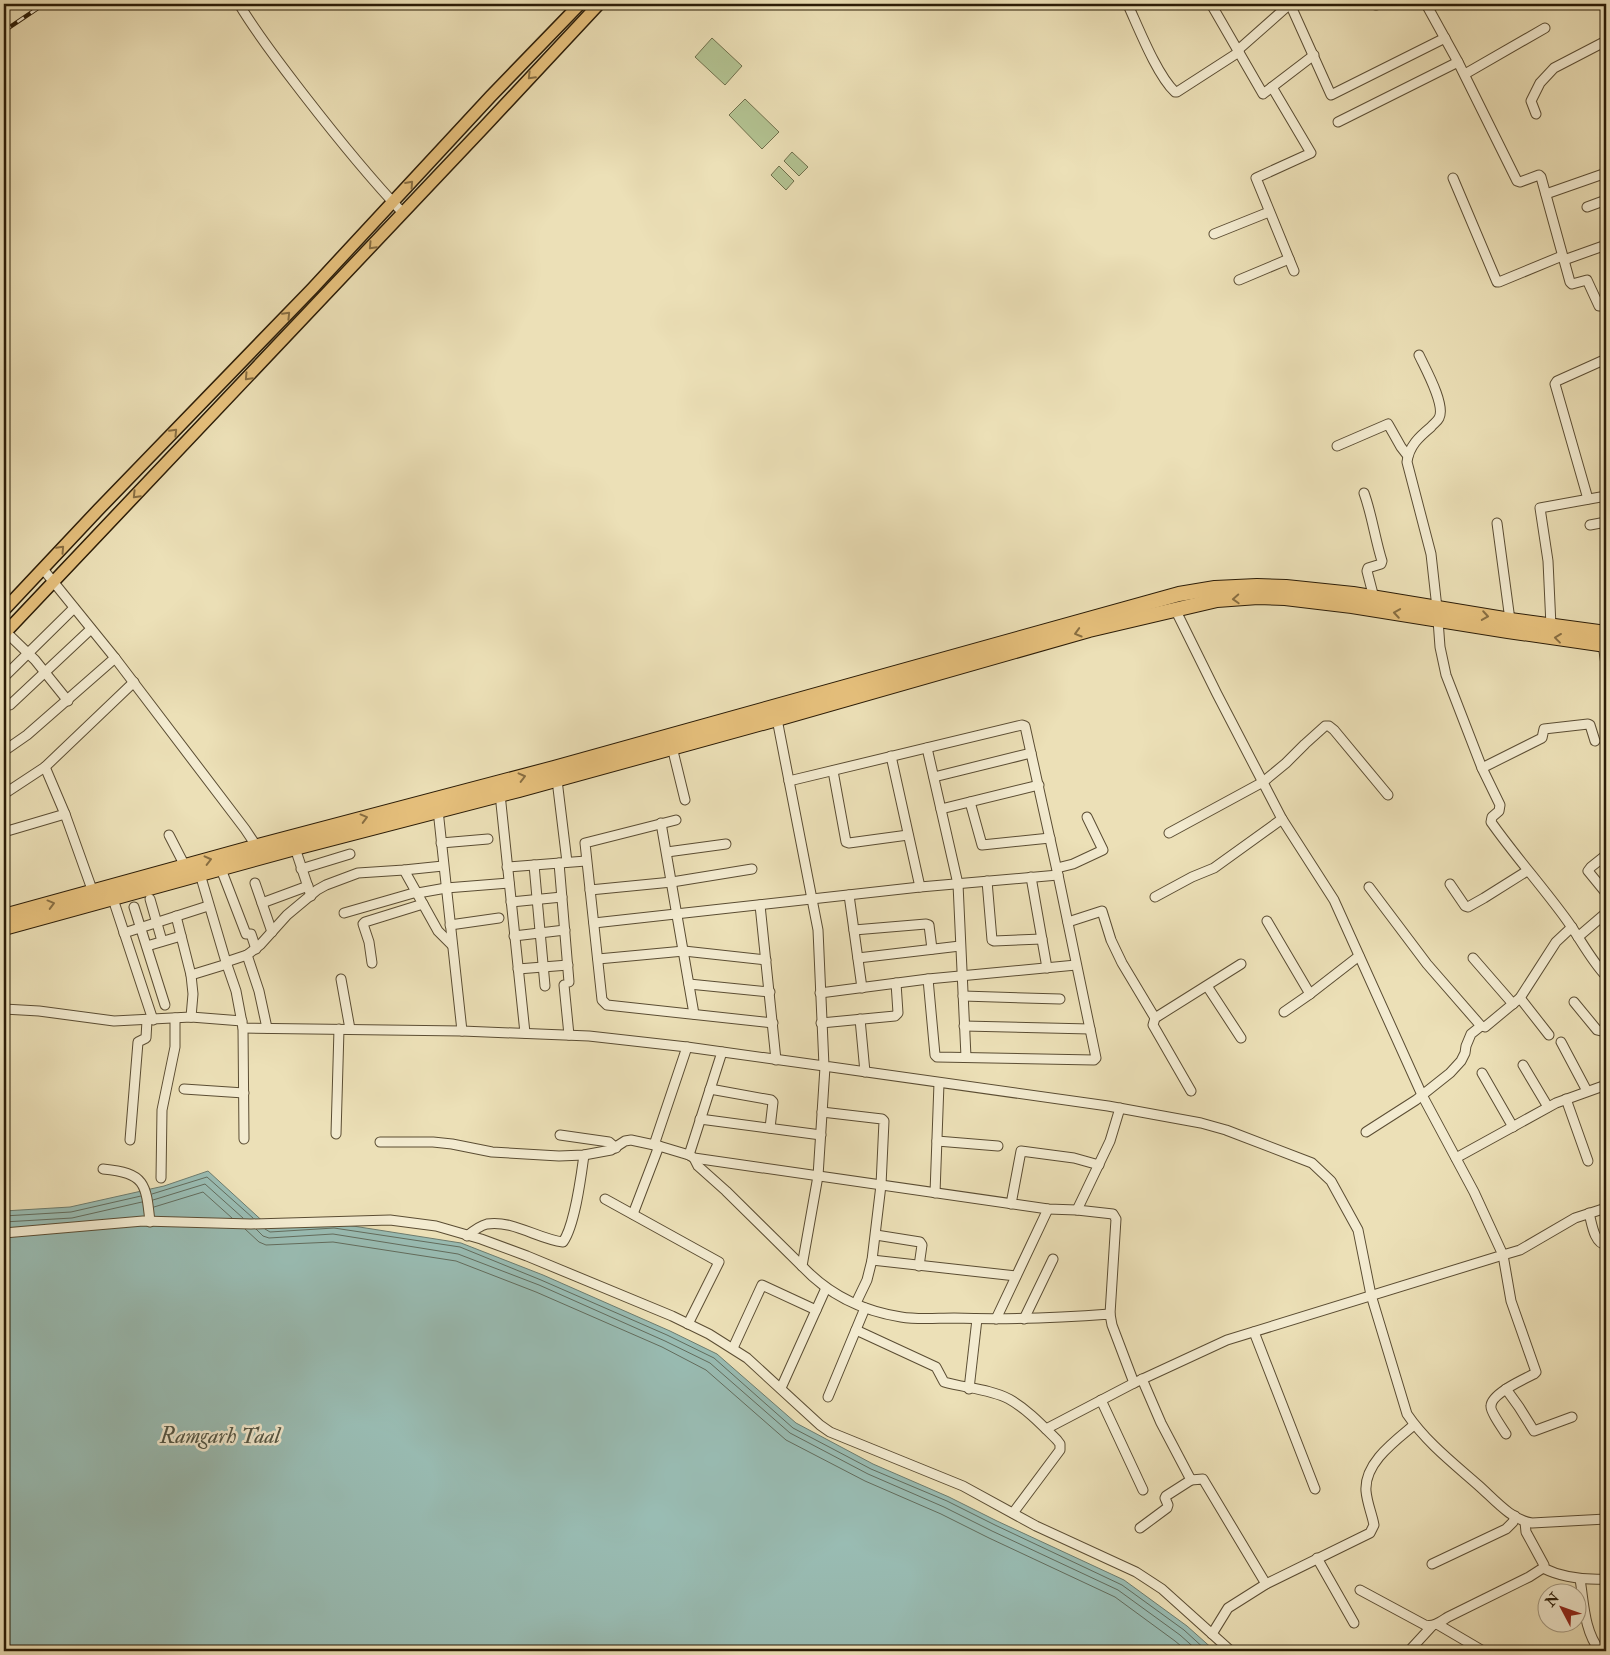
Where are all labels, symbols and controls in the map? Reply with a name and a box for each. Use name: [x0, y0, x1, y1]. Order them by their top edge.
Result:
one-way arrow: [528, 71, 537, 80]
one-way arrow: [404, 181, 413, 190]
one-way arrow: [369, 240, 378, 249]
one-way arrow: [281, 312, 290, 321]
one-way arrow: [245, 371, 254, 380]
one-way arrow: [169, 429, 178, 438]
one-way arrow: [133, 489, 142, 498]
one-way arrow: [55, 546, 64, 555]
one-way arrow: [1232, 593, 1240, 604]
one-way arrow: [1393, 609, 1402, 619]
one-way arrow: [1481, 610, 1489, 621]
one-way arrow: [1074, 628, 1082, 638]
one-way arrow: [1554, 633, 1562, 644]
one-way arrow: [517, 772, 526, 783]
one-way arrow: [360, 813, 368, 823]
one-way arrow: [203, 856, 211, 866]
one-way arrow: [46, 899, 54, 909]
water label: Ramgarh Taal: [159, 1422, 282, 1450]
north arrow: [1538, 1582, 1588, 1632]
text: N: [1541, 1589, 1563, 1611]

